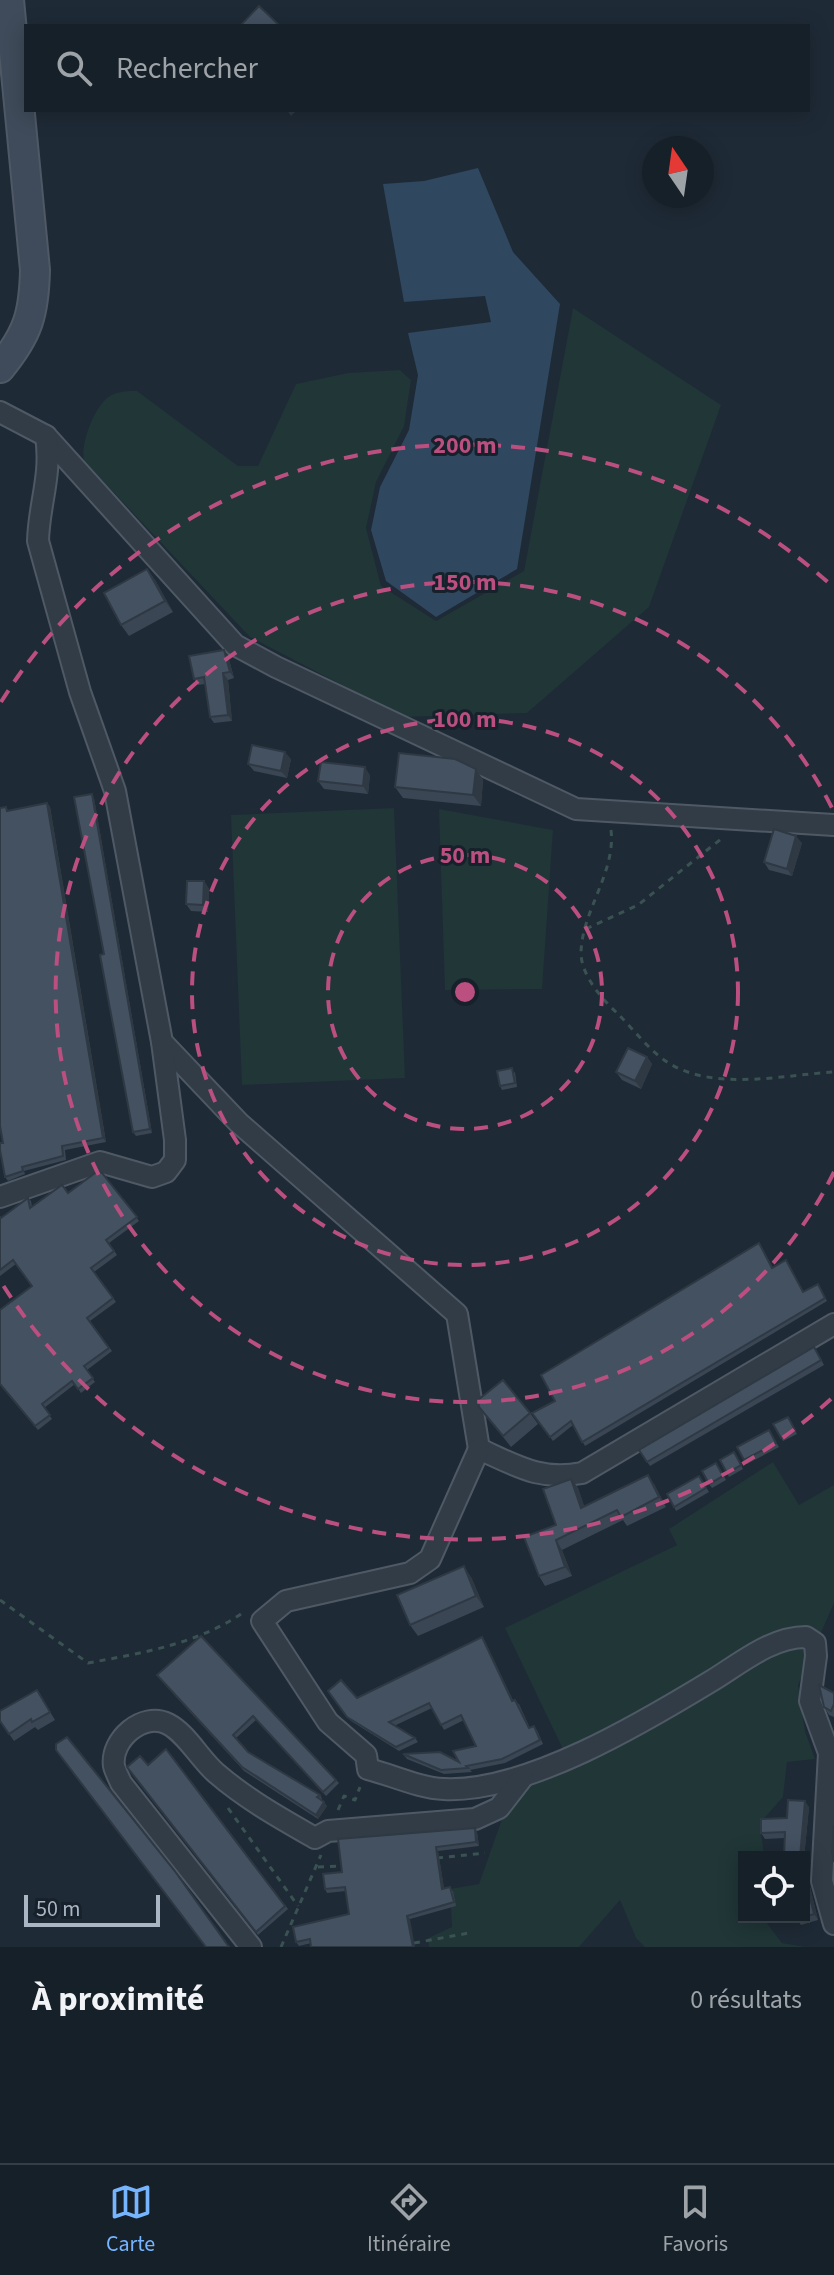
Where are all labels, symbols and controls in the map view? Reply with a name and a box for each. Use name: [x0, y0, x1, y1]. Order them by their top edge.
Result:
search box: [24, 24, 810, 112]
icon: search: [52, 46, 96, 90]
text: Rechercher: [116, 47, 258, 90]
north arrow: [642, 136, 714, 208]
text: 200 m: [433, 428, 497, 463]
text: 150 m: [433, 565, 497, 600]
text: 100 m: [433, 702, 497, 737]
text: 50 m: [440, 838, 490, 873]
centre of rings: [451, 978, 479, 1006]
map controls: [738, 1851, 810, 1923]
button: locate: [738, 1851, 810, 1923]
scale bar: [24, 1891, 160, 1927]
text: 50 m: [36, 1893, 81, 1925]
text: À proximité: [32, 1975, 204, 2024]
text: 0 résultats: [690, 1981, 802, 2018]
tab: Carte: [106, 2180, 155, 2260]
tab: Itinéraire: [367, 2180, 451, 2260]
tab: Favoris: [662, 2180, 728, 2260]

